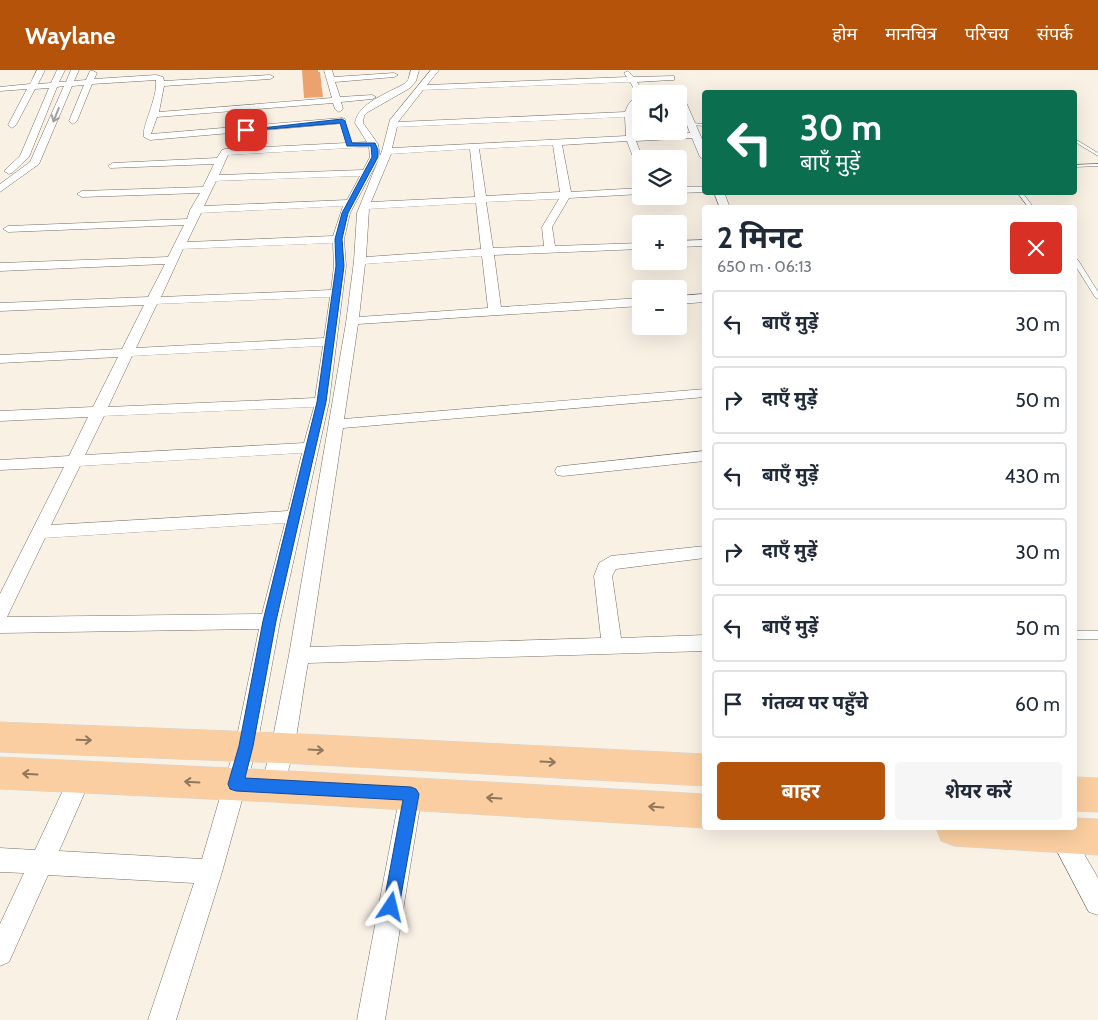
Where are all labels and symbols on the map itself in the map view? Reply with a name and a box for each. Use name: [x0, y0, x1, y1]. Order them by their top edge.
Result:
one-way arrow: [51, 107, 60, 122]
pin: [225, 109, 267, 151]
one-way arrow: [75, 735, 91, 745]
one-way arrow: [308, 745, 324, 754]
one-way arrow: [540, 757, 556, 766]
one-way arrow: [22, 770, 38, 779]
one-way arrow: [184, 777, 200, 786]
one-way arrow: [486, 794, 502, 803]
one-way arrow: [649, 803, 665, 812]
position arrow: [364, 880, 416, 932]

